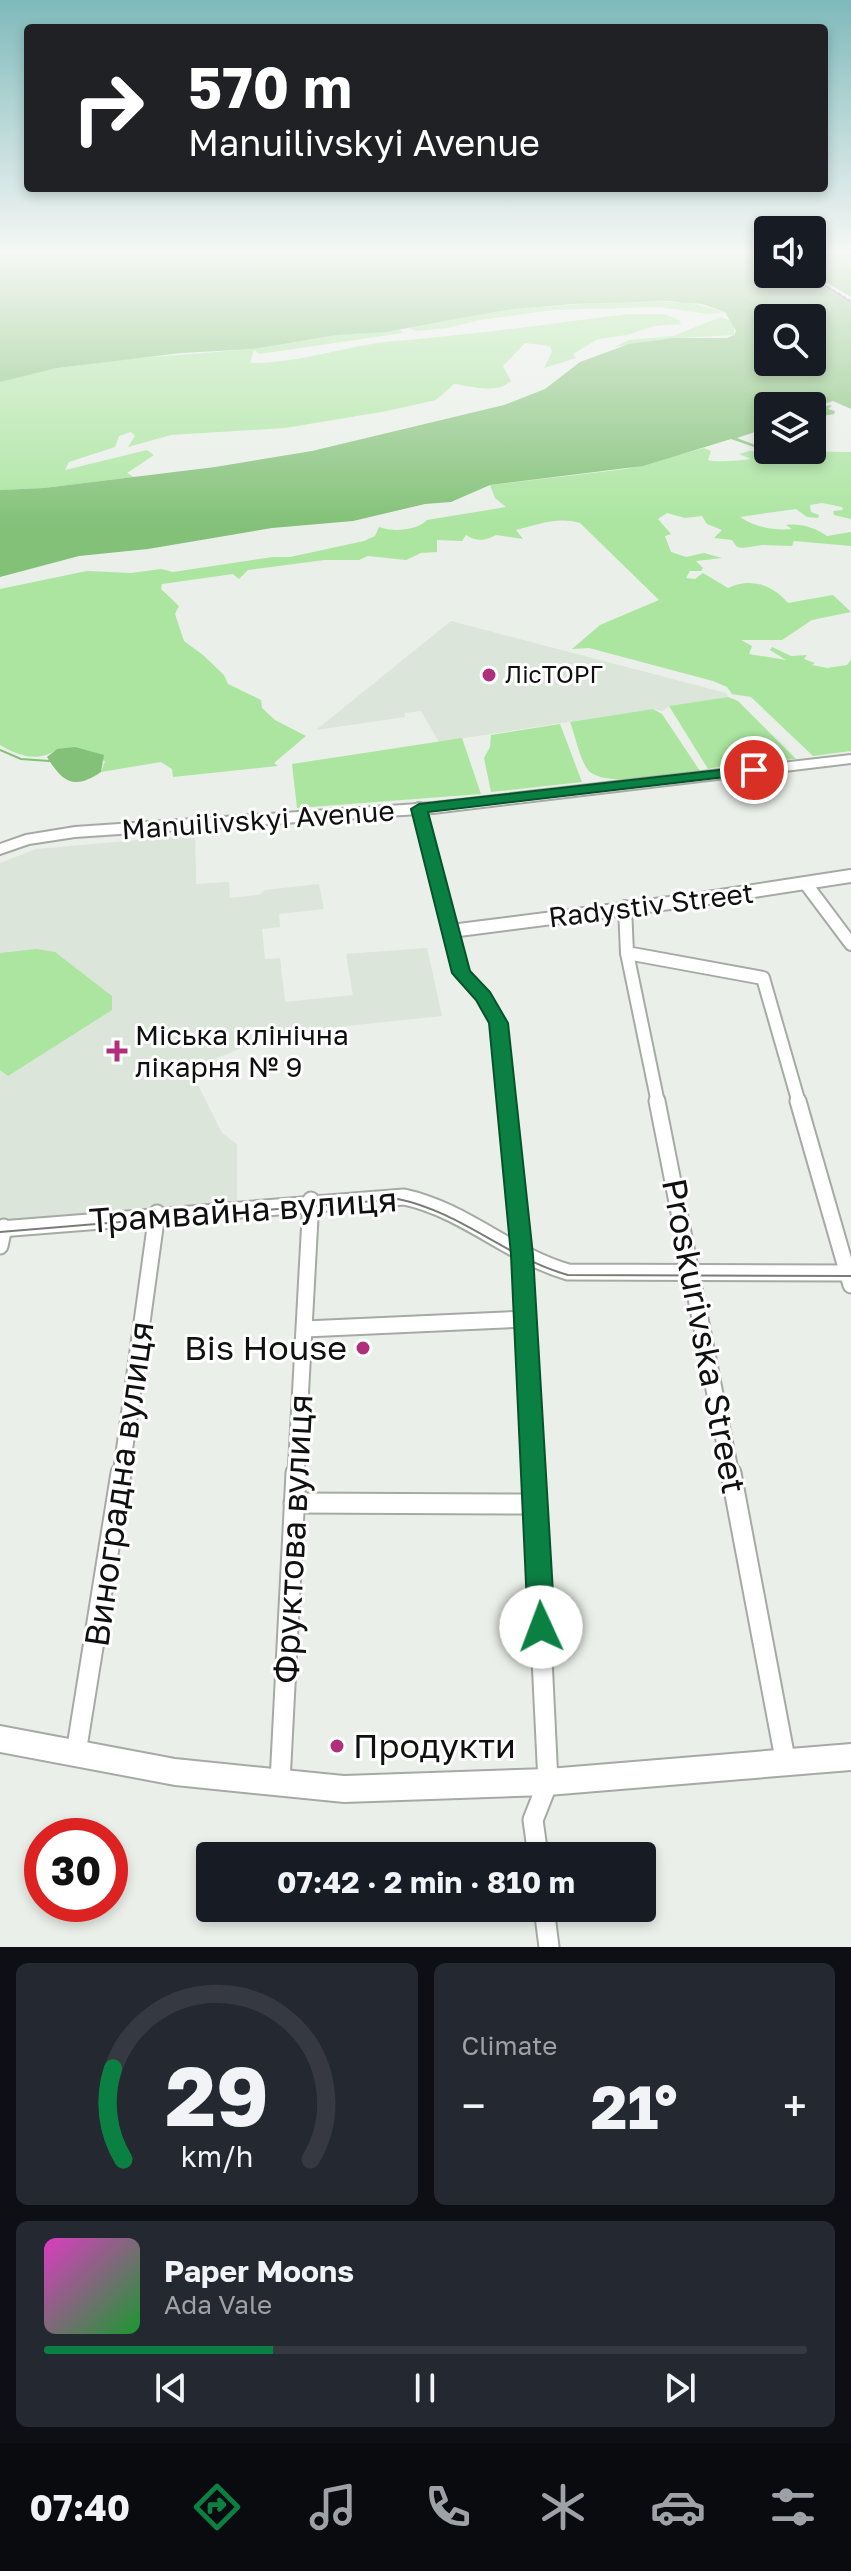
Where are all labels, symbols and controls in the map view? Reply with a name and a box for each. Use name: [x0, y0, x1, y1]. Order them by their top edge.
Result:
text: 570 m: [188, 53, 352, 120]
icon: right: [56, 56, 160, 160]
text: Manuilivskyi Avenue: [188, 121, 540, 164]
map controls: [754, 216, 826, 464]
button: sound: [754, 216, 826, 288]
button: search: [754, 304, 826, 376]
button: layers: [754, 392, 826, 464]
place label: ЛісТОРГ: [505, 659, 603, 688]
marker: ЛісТОРГ: [480, 666, 498, 684]
pin: [720, 736, 788, 804]
icon: arrive: [732, 748, 776, 792]
street label: Manuilivskyi Avenue: [120, 793, 396, 846]
street label: Radystiv Street: [546, 876, 755, 933]
place label: Міська клінічна лікарня № 9: [135, 1018, 349, 1083]
marker: Міська клінічна лікарня № 9: [106, 1040, 128, 1062]
street label: Proskurivska Street: [655, 1175, 755, 1497]
street label: Трамвайна вулиця: [88, 1178, 398, 1240]
street label: Виноградна вулиця: [75, 1319, 161, 1649]
place label: Bis House: [184, 1327, 347, 1367]
marker: Bis House: [354, 1339, 372, 1357]
street label: Фруктова вулиця: [264, 1393, 320, 1685]
position arrow: [499, 1585, 583, 1669]
place label: Продукти: [353, 1725, 516, 1765]
marker: Продукти: [328, 1737, 346, 1755]
speed limit sign: 30: [24, 1818, 128, 1922]
text: 07:42 · 2 min · 810 m: [277, 1864, 575, 1900]
text: Climate: [462, 2030, 557, 2061]
text: 29: [165, 2044, 269, 2144]
text: 21°: [591, 2070, 678, 2142]
text: −: [462, 2079, 486, 2132]
text: +: [783, 2079, 807, 2132]
text: km/h: [180, 2139, 253, 2173]
text: Paper Moons: [164, 2253, 354, 2289]
text: Ada Vale: [164, 2289, 272, 2320]
icon: previous: [149, 2366, 193, 2410]
icon: pause: [403, 2366, 447, 2410]
icon: next: [658, 2366, 702, 2410]
icon: directions: [189, 2479, 245, 2535]
icon: music: [305, 2479, 361, 2535]
icon: phone: [420, 2479, 476, 2535]
icon: climate: [535, 2479, 591, 2535]
icon: car: [650, 2479, 706, 2535]
icon: filters: [765, 2479, 821, 2535]
text: 07:40: [30, 2486, 130, 2529]

